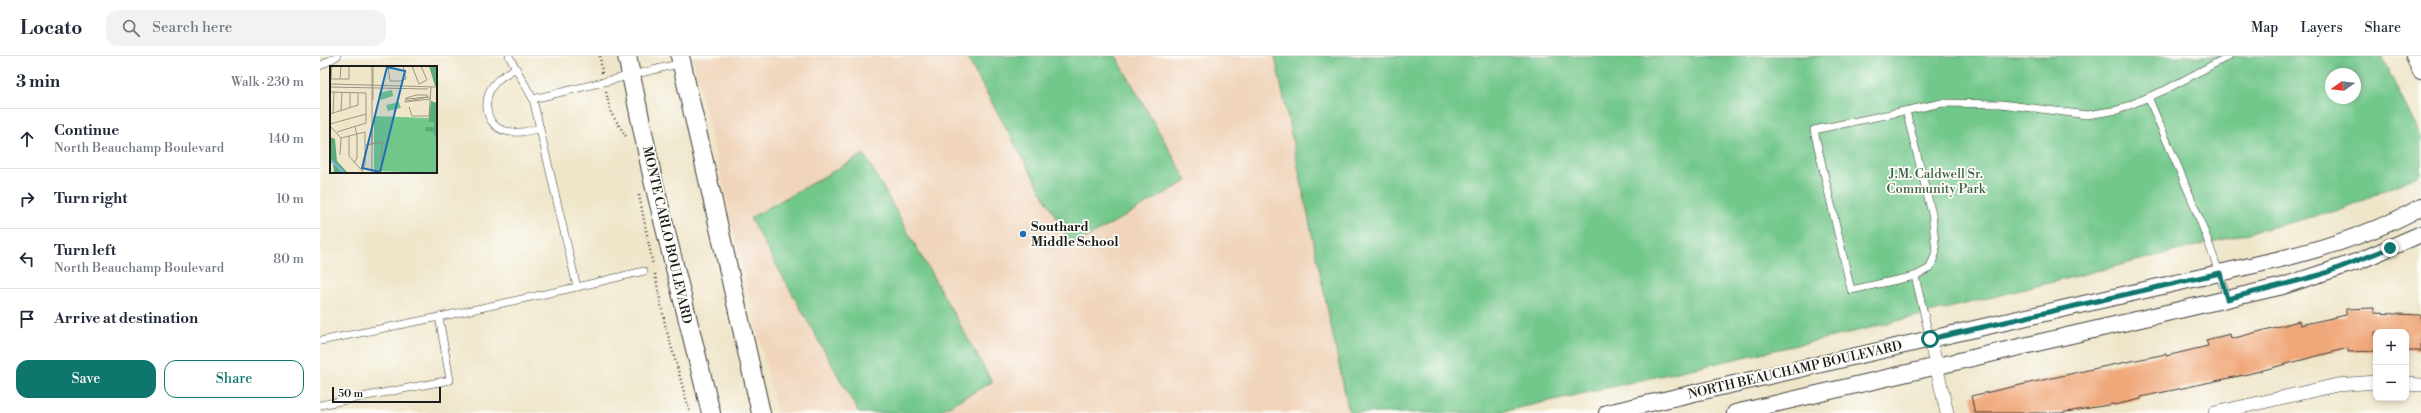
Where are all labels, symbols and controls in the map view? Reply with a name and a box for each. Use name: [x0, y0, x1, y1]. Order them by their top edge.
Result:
search box: [106, 10, 386, 46]
text: Locato: [20, 16, 82, 40]
icon: search: [120, 17, 142, 39]
text: Search here: [152, 18, 232, 37]
text: Map: [2251, 19, 2278, 37]
text: Layers: [2300, 19, 2343, 37]
text: Share: [2365, 19, 2401, 37]
inset map: [330, 66, 437, 173]
north arrow: [2325, 68, 2361, 104]
text: 3 min: [16, 71, 60, 93]
text: Walk · 230 m: [231, 74, 304, 90]
text: Continue: [54, 121, 119, 140]
icon: ahead: [16, 128, 38, 150]
text: 140 m: [268, 131, 304, 147]
text: North Beauchamp Boulevard: [54, 140, 224, 156]
street label: MONTE CARLO BOULEVARD: [639, 145, 695, 325]
park label: J.M. Caldwell Sr. Community Park: [1887, 166, 1987, 197]
icon: right: [16, 188, 38, 210]
text: Turn right: [54, 189, 128, 208]
text: 10 m: [276, 191, 304, 207]
place label: Southard Middle School: [1031, 219, 1119, 250]
marker: Southard Middle School: [1018, 229, 1028, 239]
route end: [2381, 239, 2399, 257]
text: Turn left: [54, 241, 116, 260]
icon: left: [16, 248, 38, 270]
text: 80 m: [273, 251, 304, 267]
text: North Beauchamp Boulevard: [54, 260, 224, 276]
icon: arrive: [16, 308, 38, 330]
text: Arrive at destination: [54, 309, 198, 328]
map controls: [2373, 329, 2409, 401]
button: +: [2373, 329, 2409, 365]
route start: [1921, 330, 1939, 348]
street label: NORTH BEAUCHAMP BOULEVARD: [1686, 338, 1904, 402]
button: Save: [16, 360, 156, 398]
button: Share: [164, 360, 304, 398]
button: −: [2373, 365, 2409, 401]
scale bar: [332, 385, 441, 404]
text: 50 m: [338, 387, 363, 401]

